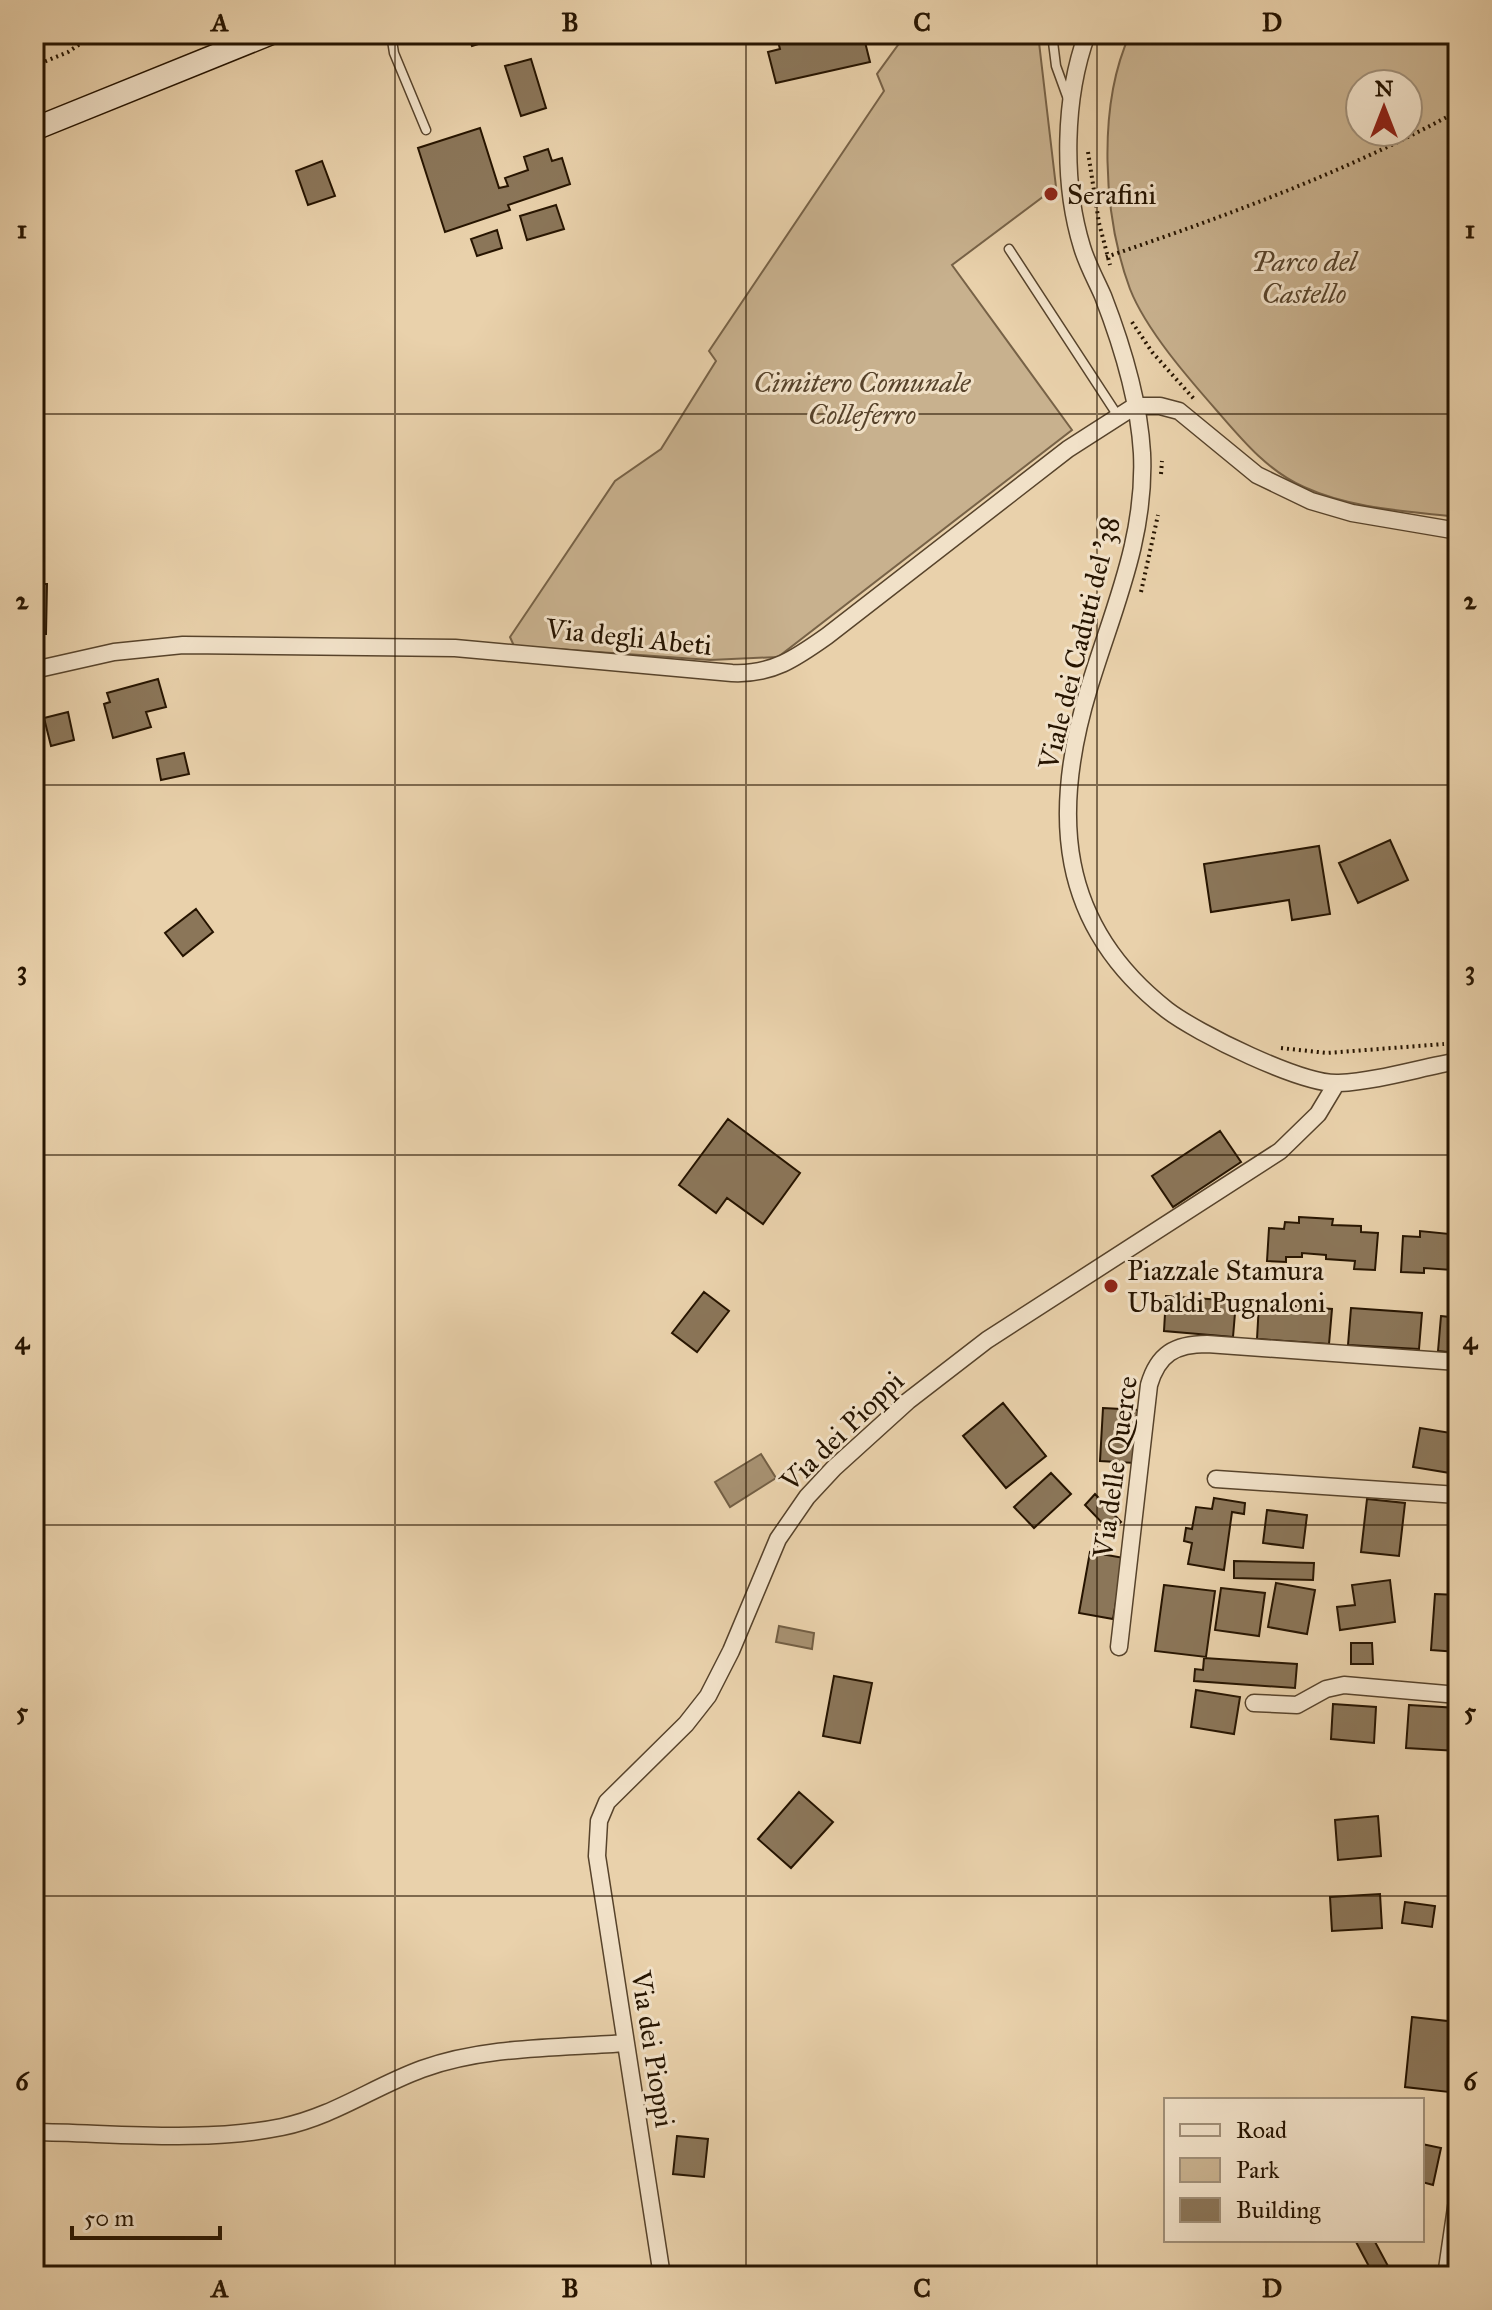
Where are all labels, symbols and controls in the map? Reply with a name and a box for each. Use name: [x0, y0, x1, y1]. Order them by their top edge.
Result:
text: A: [209, 6, 229, 38]
text: B: [561, 6, 579, 38]
text: C: [913, 6, 931, 38]
text: D: [1262, 6, 1282, 38]
north arrow: [1344, 68, 1424, 148]
text: N: [1375, 75, 1394, 102]
place label: Serafini: [1067, 177, 1156, 212]
marker: Serafini: [1042, 185, 1060, 203]
text: 1: [17, 213, 27, 245]
text: 1: [1465, 213, 1475, 245]
park label: Parco del Castello: [1251, 244, 1359, 311]
park label: Cimitero Comunale Colleferro: [754, 365, 971, 432]
street label: Viale dei Caduti del '38: [1030, 513, 1127, 774]
text: 2: [16, 584, 30, 616]
text: 2: [1464, 584, 1478, 616]
street label: Via degli Abeti: [543, 611, 714, 663]
text: 3: [17, 954, 27, 986]
text: 3: [1465, 954, 1475, 986]
place label: Piazzale Stamura Ubaldi Pugnaloni: [1127, 1253, 1326, 1320]
marker: Piazzale Stamura Ubaldi Pugnaloni: [1102, 1277, 1120, 1295]
text: 4: [15, 1324, 31, 1356]
text: 4: [1463, 1324, 1479, 1356]
street label: Via dei Pioppi: [772, 1363, 911, 1499]
street label: Via delle Querce: [1085, 1374, 1145, 1561]
text: 5: [16, 1695, 29, 1727]
text: 5: [1464, 1695, 1477, 1727]
street label: Via dei Pioppi: [623, 1967, 683, 2130]
text: 6: [15, 2065, 30, 2097]
text: 6: [1463, 2065, 1478, 2097]
legend: [1164, 2098, 1424, 2242]
text: Road: [1236, 2115, 1287, 2145]
text: Park: [1236, 2155, 1280, 2185]
scale bar: [72, 2190, 220, 2240]
text: Building: [1236, 2195, 1321, 2225]
text: 50 m: [84, 2203, 134, 2233]
text: A: [209, 2272, 229, 2304]
text: B: [561, 2272, 579, 2304]
text: C: [913, 2272, 931, 2304]
text: D: [1262, 2272, 1282, 2304]

